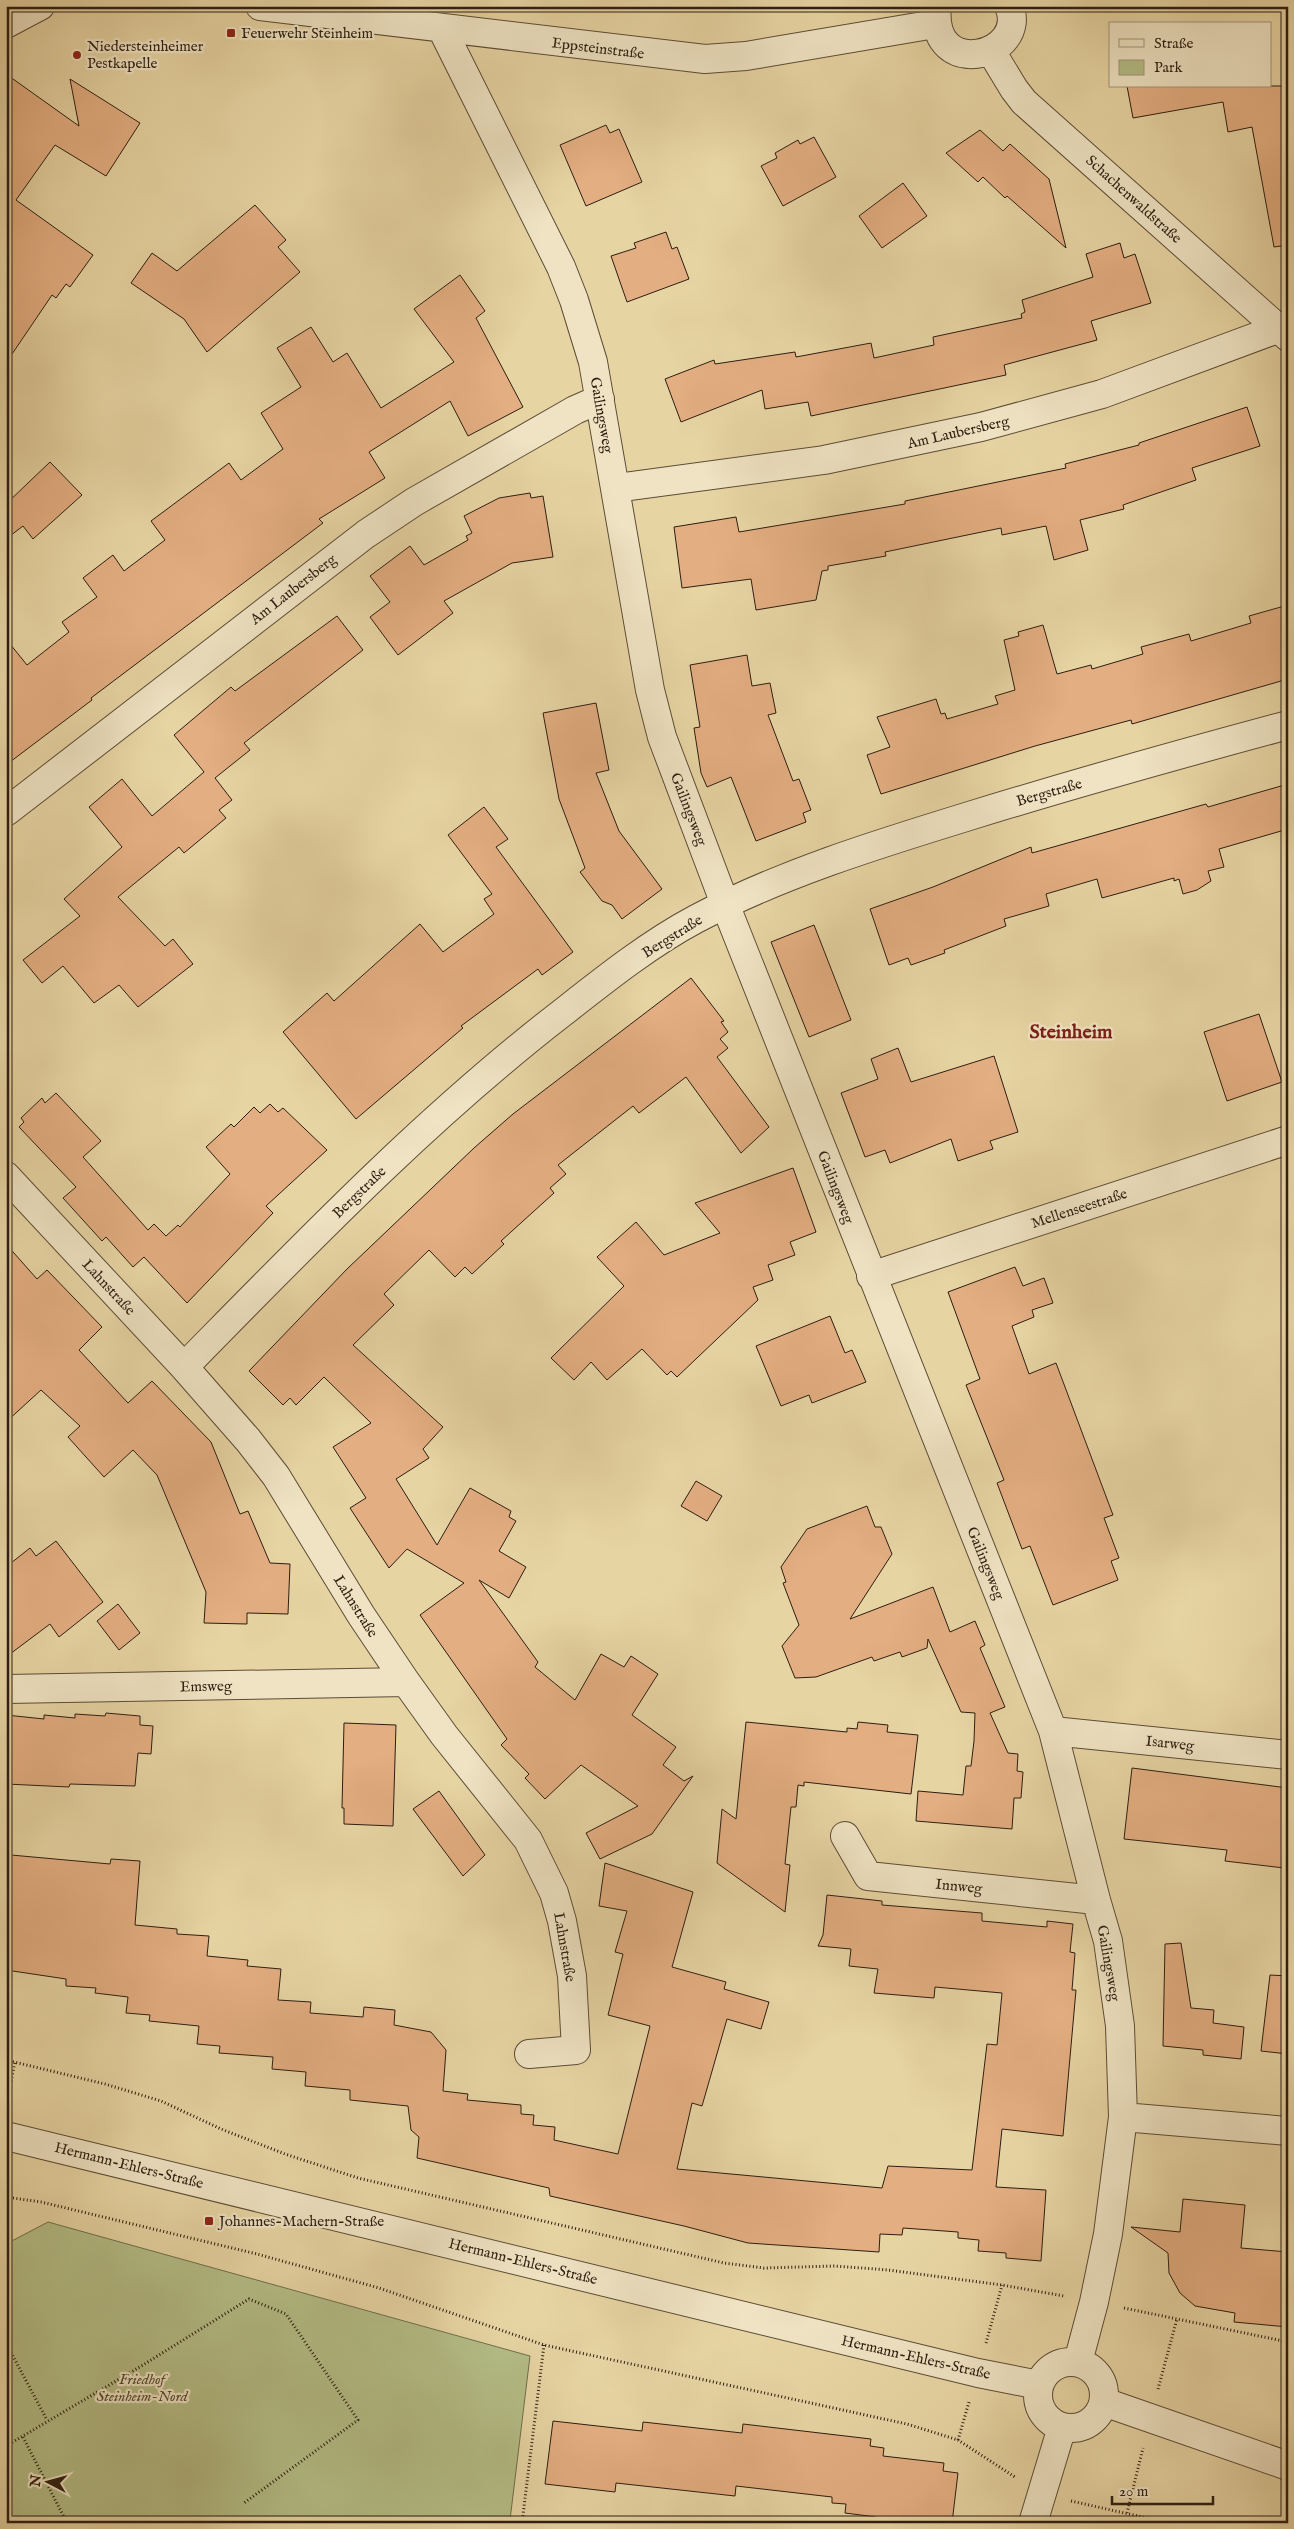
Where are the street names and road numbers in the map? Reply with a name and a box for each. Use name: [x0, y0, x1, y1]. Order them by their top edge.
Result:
street label: Eppsteinstraße: [551, 33, 645, 64]
street label: Schachenwaldstraße: [1082, 151, 1186, 248]
street label: Gailingsweg: [585, 376, 618, 455]
street label: Am Laubersberg: [904, 411, 1012, 454]
street label: Am Laubersberg: [246, 549, 341, 630]
street label: Gailingsweg: [666, 770, 711, 849]
street label: Bergstraße: [1014, 774, 1084, 811]
street label: Bergstraße: [639, 910, 706, 962]
street label: Gailingsweg: [813, 1148, 858, 1227]
street label: Bergstraße: [328, 1162, 390, 1223]
street label: Mellenseestraße: [1029, 1184, 1130, 1233]
street label: Lahnstraße: [78, 1255, 140, 1320]
street label: Gailingsweg: [962, 1524, 1009, 1603]
street label: Lahnstraße: [329, 1571, 382, 1641]
street label: Emsweg: [180, 1677, 233, 1696]
street label: Isarweg: [1145, 1732, 1196, 1756]
street label: Innweg: [935, 1875, 984, 1898]
street label: Lahnstraße: [549, 1911, 580, 1983]
street label: Gailingsweg: [1092, 1924, 1125, 2003]
street label: Hermann-Ehlers-Straße: [53, 2138, 205, 2193]
street label: Hermann-Ehlers-Straße: [447, 2234, 599, 2289]
street label: Hermann-Ehlers-Straße: [839, 2331, 992, 2384]

